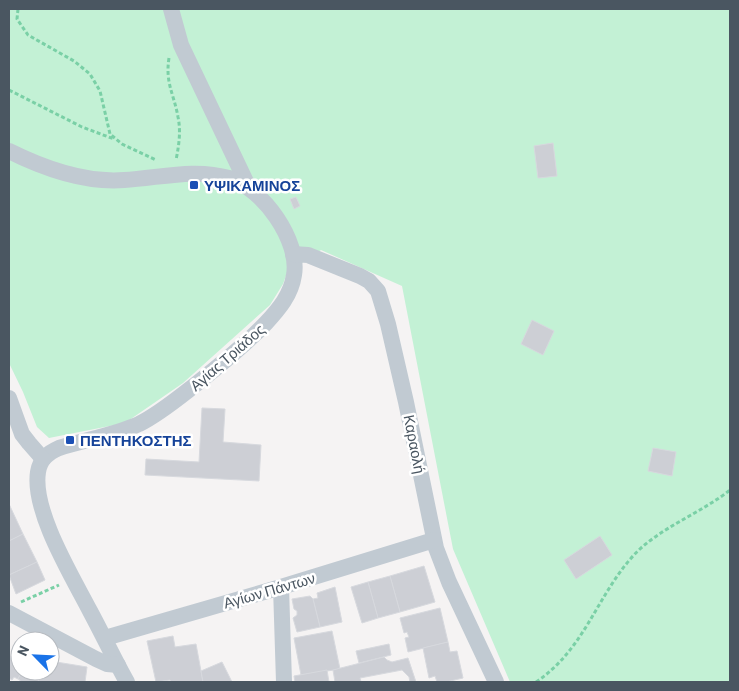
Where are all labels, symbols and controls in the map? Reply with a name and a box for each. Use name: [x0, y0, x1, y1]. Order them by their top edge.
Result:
place label: ΥΨΙΚΑΜΙΝΟΣ: [204, 176, 300, 194]
marker: ΥΨΙΚΑΜΙΝΟΣ: [188, 179, 200, 191]
street label: Αγίας Τριάδος: [186, 320, 268, 394]
street label: Καραολή: [400, 413, 430, 475]
place label: ΠΕΝΤΗΚΟΣΤΗΣ: [80, 431, 191, 449]
marker: ΠΕΝΤΗΚΟΣΤΗΣ: [64, 434, 76, 446]
street label: Αγίων Πάντων: [221, 568, 317, 612]
north arrow: [10, 631, 60, 681]
text: N: [13, 643, 32, 658]

